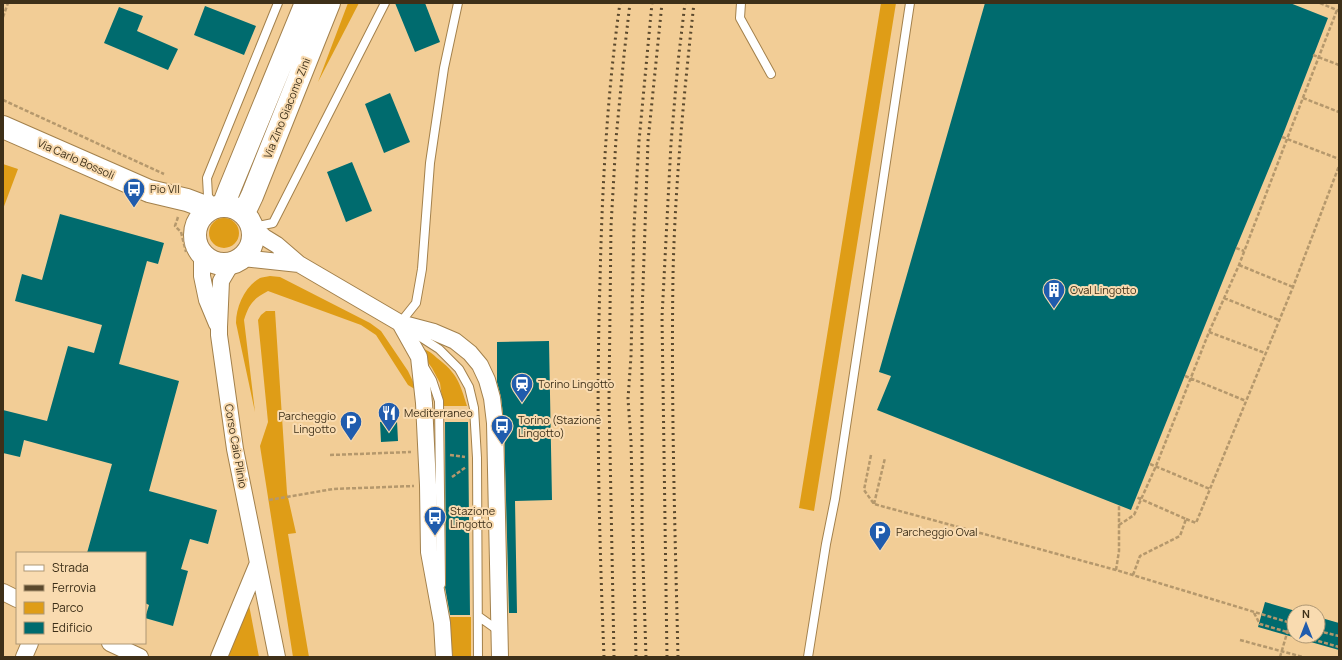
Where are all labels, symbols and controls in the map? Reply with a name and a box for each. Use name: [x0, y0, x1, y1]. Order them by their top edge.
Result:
street label: Via Zino Giacomo Zini: [260, 55, 314, 160]
street label: Via Carlo Bossoli: [35, 135, 117, 182]
bus stop icon: Pio VII: [121, 176, 147, 209]
place label: Pio VII: [150, 181, 180, 196]
building icon: Oval Lingotto: [1041, 277, 1067, 310]
place label: Oval Lingotto: [1070, 282, 1137, 297]
station icon: Torino Lingotto: [509, 371, 535, 404]
place label: Torino Lingotto: [538, 376, 615, 391]
restaurant icon: Mediterraneo: [376, 400, 402, 433]
street label: Corso Caio Plinio: [222, 403, 251, 490]
place label: Mediterraneo: [404, 405, 473, 420]
place label: Parcheggio Lingotto: [278, 408, 336, 436]
parking icon: Parcheggio Lingotto: [338, 409, 364, 442]
place label: Torino (Stazione Lingotto): [518, 412, 602, 440]
bus stop icon: Torino (Stazione Lingotto): [489, 413, 515, 446]
place label: Stazione Lingotto: [450, 503, 496, 531]
bus stop icon: Stazione Lingotto: [422, 504, 448, 537]
parking icon: Parcheggio Oval: [867, 519, 893, 552]
place label: Parcheggio Oval: [896, 524, 978, 539]
legend: [16, 552, 146, 644]
text: Strada: [52, 559, 89, 576]
text: Ferrovia: [52, 579, 96, 596]
text: Parco: [52, 599, 83, 616]
north arrow: [1286, 604, 1326, 644]
text: N: [1302, 606, 1310, 621]
text: Edificio: [52, 619, 92, 636]

